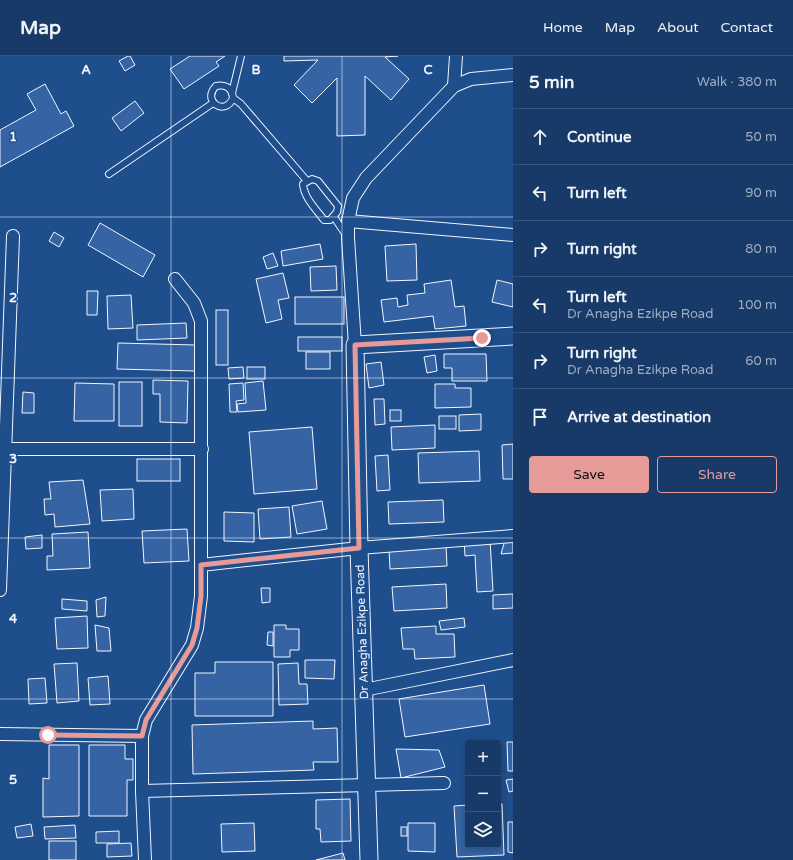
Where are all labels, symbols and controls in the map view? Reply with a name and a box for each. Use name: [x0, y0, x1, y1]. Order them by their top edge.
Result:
text: Map: [20, 17, 61, 39]
text: Home: [543, 19, 583, 36]
text: Map: [605, 19, 635, 36]
text: About: [657, 19, 699, 36]
text: Contact: [721, 19, 773, 36]
text: A: [81, 62, 91, 78]
text: B: [251, 62, 261, 78]
text: C: [423, 62, 433, 78]
text: 5 min: [529, 72, 574, 93]
text: Walk · 380 m: [697, 74, 777, 90]
icon: ahead: [529, 126, 551, 148]
text: Continue: [567, 128, 631, 146]
text: 1: [9, 129, 17, 145]
text: 50 m: [745, 129, 777, 145]
icon: left: [529, 182, 551, 204]
text: Turn left: [567, 184, 627, 202]
text: 90 m: [745, 185, 777, 201]
icon: right: [529, 238, 551, 260]
text: Turn right: [567, 240, 637, 258]
text: 80 m: [745, 241, 777, 257]
text: Turn left: [567, 288, 627, 306]
text: 2: [9, 290, 17, 306]
icon: left: [529, 294, 551, 316]
text: 100 m: [737, 297, 777, 313]
text: Dr Anagha Ezikpe Road: [567, 306, 713, 322]
route end: [473, 329, 491, 347]
text: Turn right: [567, 344, 637, 362]
icon: right: [529, 350, 551, 372]
text: 60 m: [745, 353, 777, 369]
text: Dr Anagha Ezikpe Road: [567, 362, 713, 378]
icon: arrive: [529, 406, 551, 428]
text: Arrive at destination: [567, 408, 711, 426]
text: 3: [9, 451, 17, 467]
button: Save: [529, 456, 649, 493]
button: Share: [657, 456, 777, 493]
street label: Dr Anagha Ezikpe Road: [353, 564, 371, 700]
text: 4: [9, 611, 18, 627]
route start: [39, 726, 57, 744]
map controls: [465, 740, 501, 848]
button: +: [465, 740, 501, 776]
text: 5: [9, 772, 17, 788]
button: −: [465, 776, 501, 812]
button: layers: [465, 812, 501, 848]

